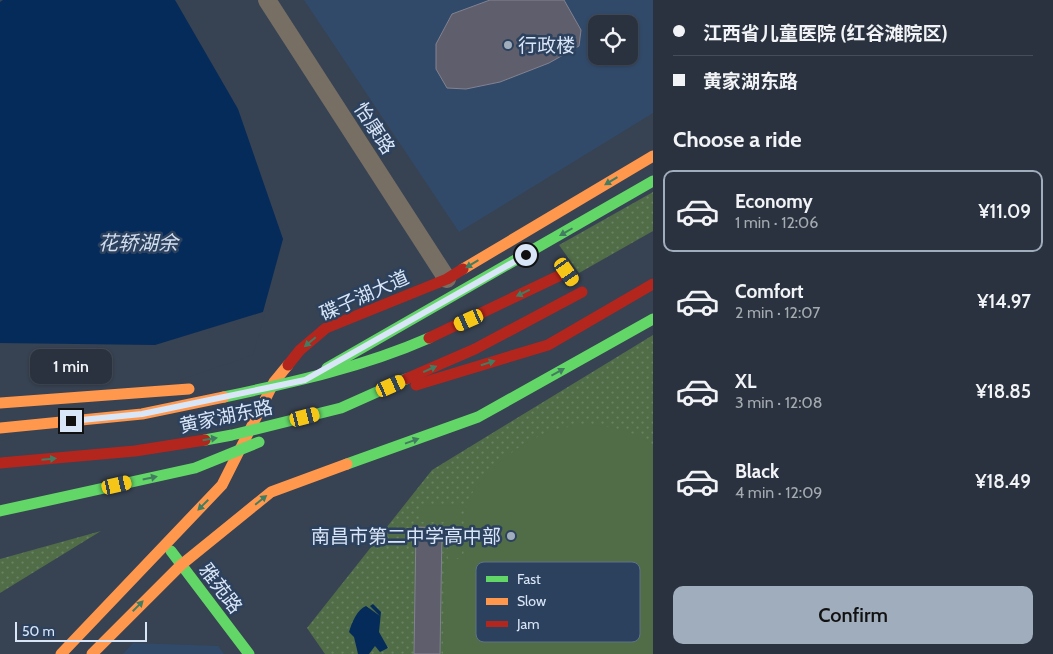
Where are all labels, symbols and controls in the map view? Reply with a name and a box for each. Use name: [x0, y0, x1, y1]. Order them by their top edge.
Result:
map controls: [588, 15, 638, 65]
button: locate: [588, 15, 638, 65]
text: 江西省儿童医院 (红谷滩院区): [703, 22, 948, 45]
place label: 行政楼: [518, 34, 575, 57]
marker: 行政楼: [502, 39, 514, 51]
text: 黄家湖东路: [703, 70, 798, 93]
street label: 怡康路: [349, 98, 400, 158]
text: Choose a ride: [673, 126, 802, 153]
one-way arrow: [605, 176, 618, 185]
icon: car: [675, 189, 720, 234]
text: Economy: [735, 190, 813, 213]
text: ¥11.09: [978, 200, 1031, 223]
text: 1 min · 12:06: [735, 213, 818, 232]
one-way arrow: [559, 227, 572, 236]
water label: 花轿湖余: [98, 231, 181, 255]
route start: [515, 244, 537, 266]
car: [552, 255, 581, 289]
one-way arrow: [465, 259, 478, 268]
street label: 碟子湖大道: [316, 266, 412, 325]
icon: car: [675, 279, 720, 324]
text: Comfort: [735, 280, 804, 303]
one-way arrow: [516, 289, 531, 297]
text: ¥14.97: [977, 290, 1031, 313]
text: 2 min · 12:07: [735, 303, 820, 322]
car: [452, 307, 485, 333]
one-way arrow: [304, 336, 317, 347]
callout: 1 min: [30, 348, 112, 384]
text: 1 min: [53, 357, 89, 376]
one-way arrow: [481, 359, 496, 367]
one-way arrow: [423, 364, 437, 372]
one-way arrow: [551, 368, 565, 376]
icon: car: [675, 369, 720, 414]
text: XL: [735, 370, 756, 393]
car: [374, 373, 407, 399]
text: ¥18.85: [976, 380, 1031, 403]
text: 3 min · 12:08: [735, 393, 822, 412]
street label: 黄家湖东路: [177, 395, 275, 438]
car: [288, 406, 321, 428]
route end: [60, 410, 82, 432]
one-way arrow: [202, 434, 218, 442]
one-way arrow: [404, 437, 419, 444]
one-way arrow: [41, 454, 57, 462]
icon: car: [675, 459, 720, 504]
text: Black: [735, 460, 779, 483]
text: ¥18.49: [975, 470, 1031, 493]
car: [100, 474, 133, 496]
one-way arrow: [143, 474, 158, 482]
text: 4 min · 12:09: [735, 483, 822, 502]
one-way arrow: [254, 495, 267, 506]
one-way arrow: [197, 499, 209, 511]
place label: 南昌市第二中学高中部: [311, 525, 501, 548]
marker: 南昌市第二中学高中部: [505, 530, 517, 542]
street label: 雅苑路: [194, 559, 247, 618]
legend: [476, 562, 640, 642]
text: Fast: [517, 570, 541, 588]
button: Confirm: [673, 586, 1033, 644]
text: Slow: [517, 592, 546, 610]
one-way arrow: [132, 601, 144, 613]
text: Jam: [516, 615, 539, 633]
scale bar: [15, 619, 148, 642]
text: 50 m: [22, 622, 55, 640]

